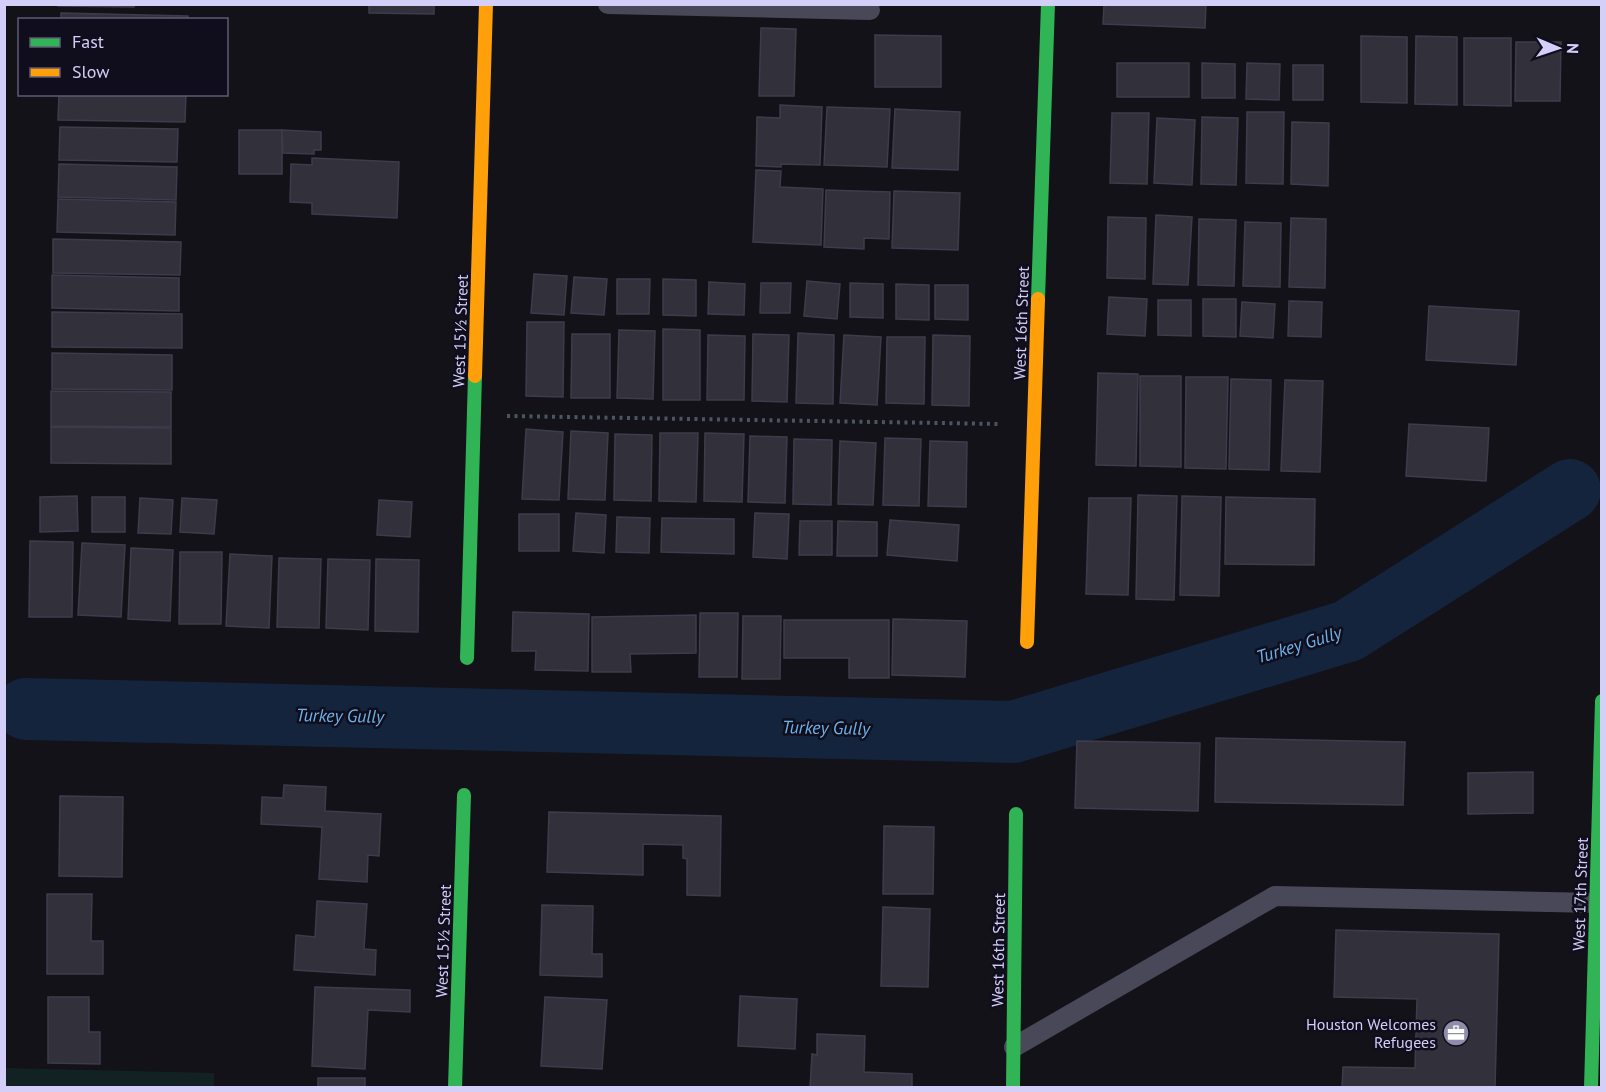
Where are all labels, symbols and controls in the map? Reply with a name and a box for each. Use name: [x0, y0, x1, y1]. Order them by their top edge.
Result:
legend: [18, 18, 228, 96]
north arrow: [1528, 18, 1588, 78]
text: Fast: [72, 30, 104, 53]
text: N: [1563, 43, 1583, 54]
text: Slow: [72, 60, 110, 83]
street label: West 16th Street: [1009, 265, 1033, 380]
street label: West 15½ Street: [448, 273, 472, 388]
water label: Turkey Gully: [1253, 620, 1345, 668]
water label: Turkey Gully: [296, 703, 385, 728]
water label: Turkey Gully: [782, 715, 871, 740]
street label: West 17th Street: [1568, 836, 1592, 951]
street label: West 15½ Street: [431, 883, 455, 998]
street label: West 16th Street: [987, 892, 1009, 1007]
place label: Houston Welcomes Refugees: [1306, 1014, 1436, 1052]
office icon: Houston Welcomes Refugees: [1441, 1018, 1471, 1048]

